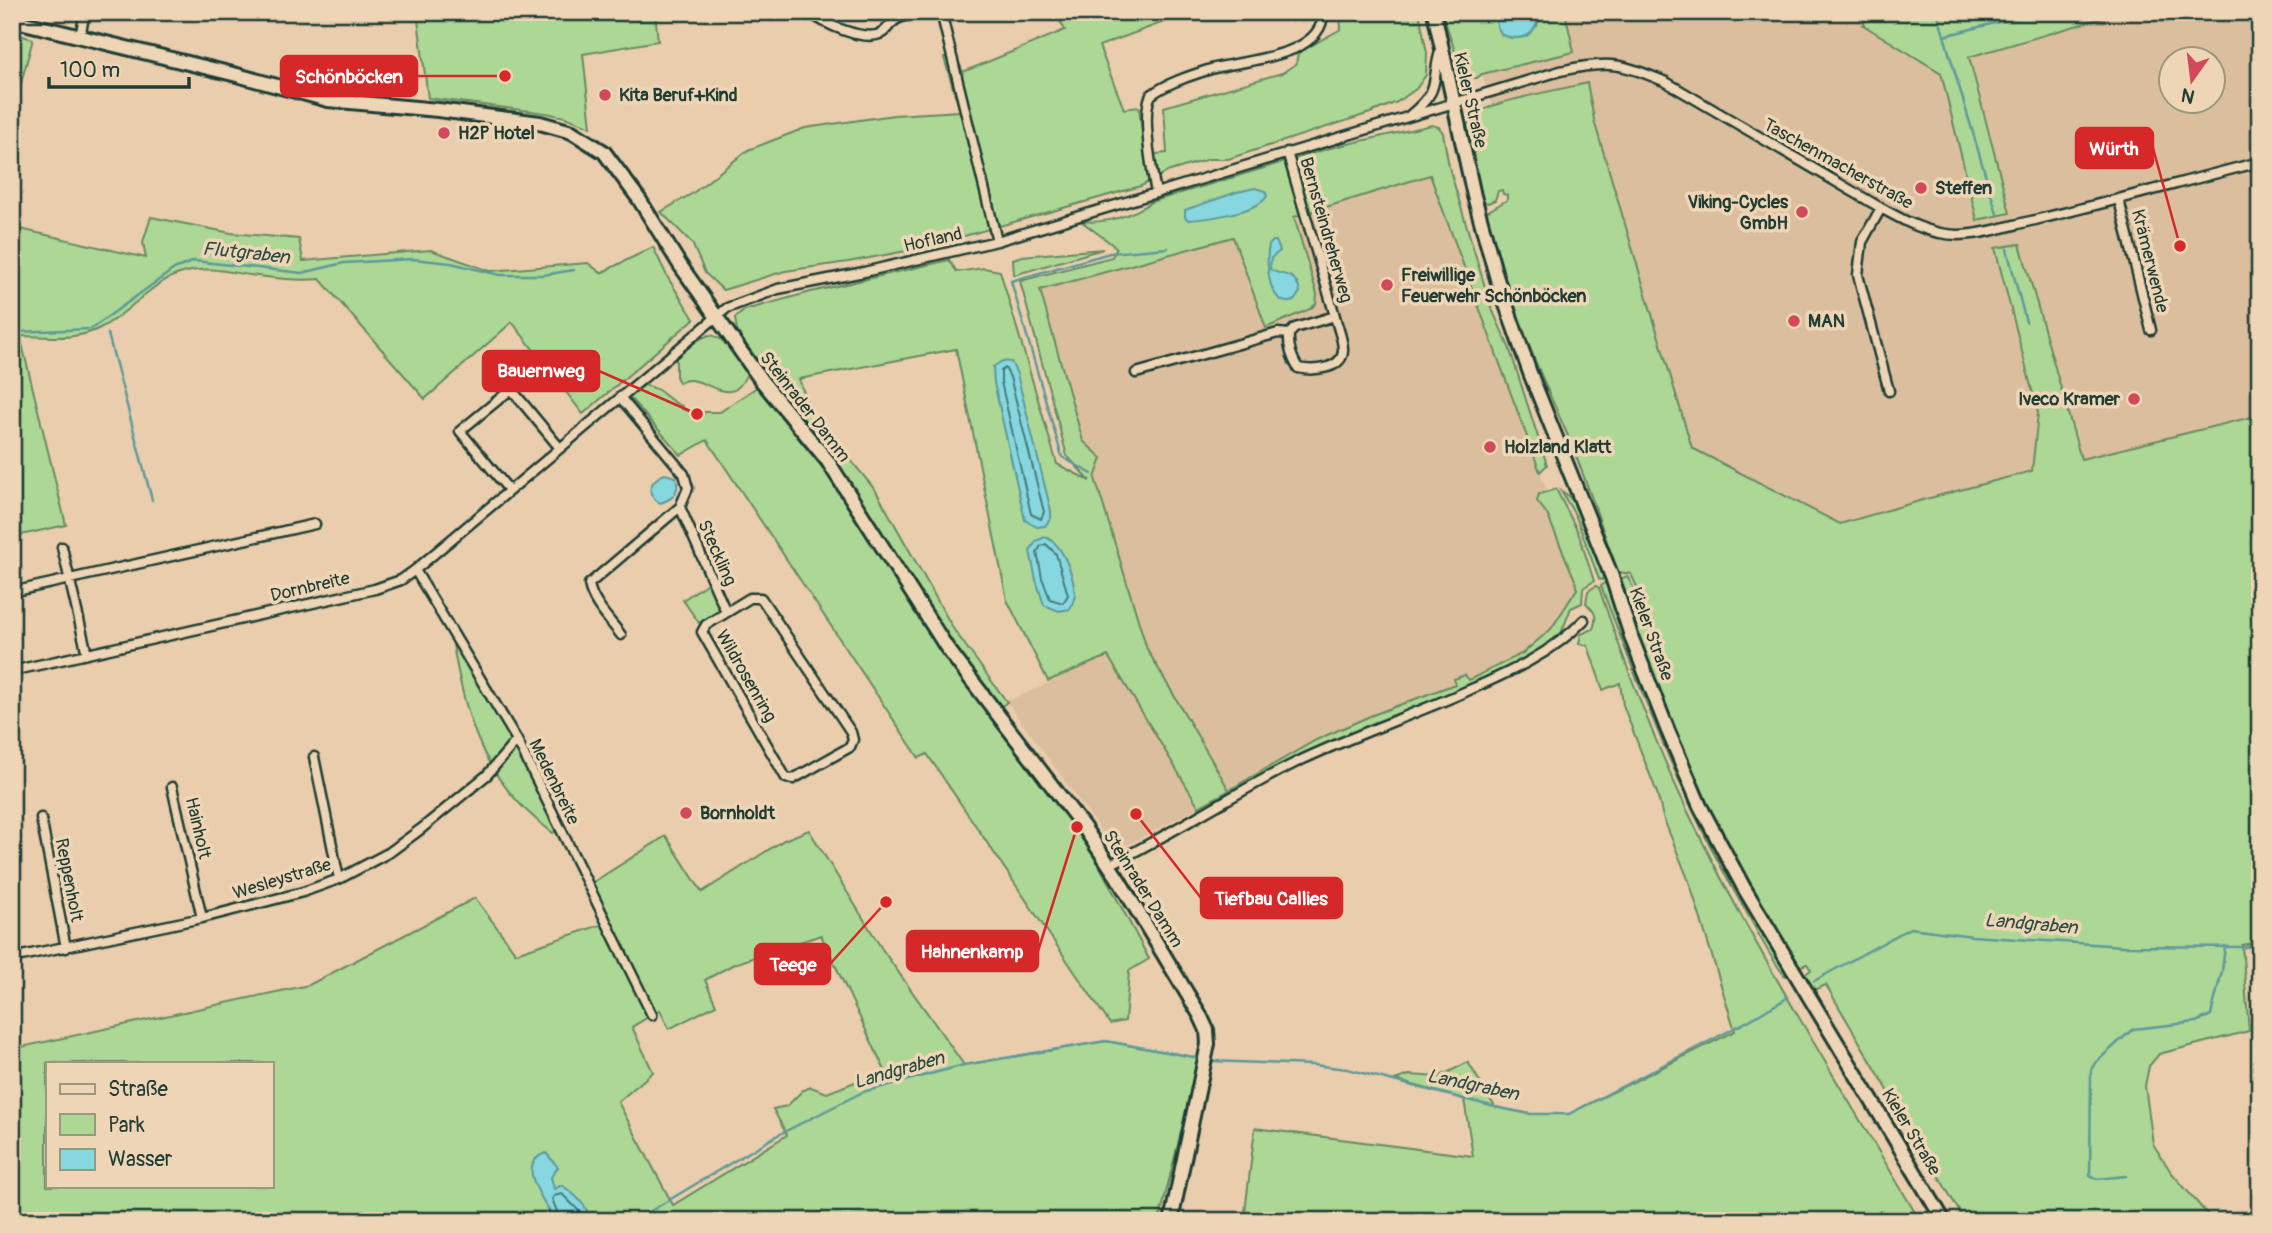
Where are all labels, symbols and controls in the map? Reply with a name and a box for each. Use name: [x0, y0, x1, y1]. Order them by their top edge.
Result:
scale bar: [49, 46, 189, 90]
north arrow: [2156, 46, 2226, 116]
street label: Kieler Straße: [1448, 50, 1492, 150]
callout: Schönböcken: [281, 56, 417, 96]
text: 100 m: [60, 57, 120, 84]
text: Schönböcken: [295, 65, 403, 89]
text: N: [2179, 82, 2197, 109]
place label: Kita Beruf+Kind: [619, 84, 738, 107]
marker: Kita Beruf+Kind: [597, 87, 613, 103]
street label: Taschenmacherstraße: [1759, 113, 1917, 215]
place label: H2P Hotel: [458, 122, 535, 145]
marker: H2P Hotel: [436, 125, 452, 141]
callout: Würth: [2076, 128, 2153, 168]
text: Würth: [2089, 137, 2139, 161]
street label: Bernsteindreherweg: [1294, 155, 1358, 305]
place label: Steffen: [1935, 177, 1992, 200]
marker: Steffen: [1913, 180, 1929, 196]
place label: Viking-Cycles GmbH: [1687, 191, 1789, 235]
marker: Viking-Cycles GmbH: [1794, 204, 1810, 220]
street label: Krämerwende: [2126, 207, 2174, 315]
street label: Hofland: [901, 222, 965, 258]
water label: Flutgraben: [201, 236, 292, 270]
place label: Freiwillige Feuerwehr Schönböcken: [1401, 264, 1586, 308]
marker: Freiwillige Feuerwehr Schönböcken: [1379, 277, 1395, 293]
place label: MAN: [1808, 310, 1845, 333]
marker: MAN: [1786, 313, 1802, 329]
street label: Steinrader Damm: [755, 347, 855, 467]
callout: Bauernweg: [483, 351, 599, 391]
text: Bauernweg: [497, 359, 585, 383]
place label: Iveco Kramer: [2018, 388, 2121, 411]
marker: Iveco Kramer: [2126, 391, 2142, 407]
place label: Holzland Klatt: [1504, 436, 1612, 459]
marker: Holzland Klatt: [1482, 439, 1498, 455]
street label: Steckling: [692, 516, 742, 590]
street label: Dornbreite: [268, 567, 352, 607]
street label: Kieler Straße: [1623, 584, 1679, 684]
street label: Wildrosenring: [710, 626, 782, 726]
street label: Medenbreite: [523, 735, 585, 829]
street label: Hainholt: [180, 795, 216, 862]
place label: Bornholdt: [700, 802, 776, 825]
marker: Bornholdt: [678, 805, 694, 821]
street label: Steinrader Damm: [1098, 826, 1188, 952]
street label: Reppenholt: [50, 836, 89, 924]
street label: Wesleystraße: [230, 853, 334, 905]
callout: Tiefbau Callies: [1201, 878, 1342, 918]
text: Tiefbau Callies: [1213, 887, 1328, 911]
water label: Landgraben: [1984, 908, 2080, 940]
callout: Hahnenkamp: [907, 931, 1038, 971]
text: Hahnenkamp: [921, 940, 1023, 964]
callout: Teege: [755, 944, 830, 984]
text: Teege: [768, 953, 817, 977]
water label: Landgraben: [851, 1045, 948, 1094]
legend: [46, 1062, 273, 1188]
water label: Landgraben: [1425, 1064, 1522, 1107]
text: Straße: [108, 1076, 168, 1103]
street label: Kieler Straße: [1876, 1084, 1946, 1180]
text: Park: [108, 1112, 145, 1139]
text: Wasser: [108, 1146, 173, 1173]

